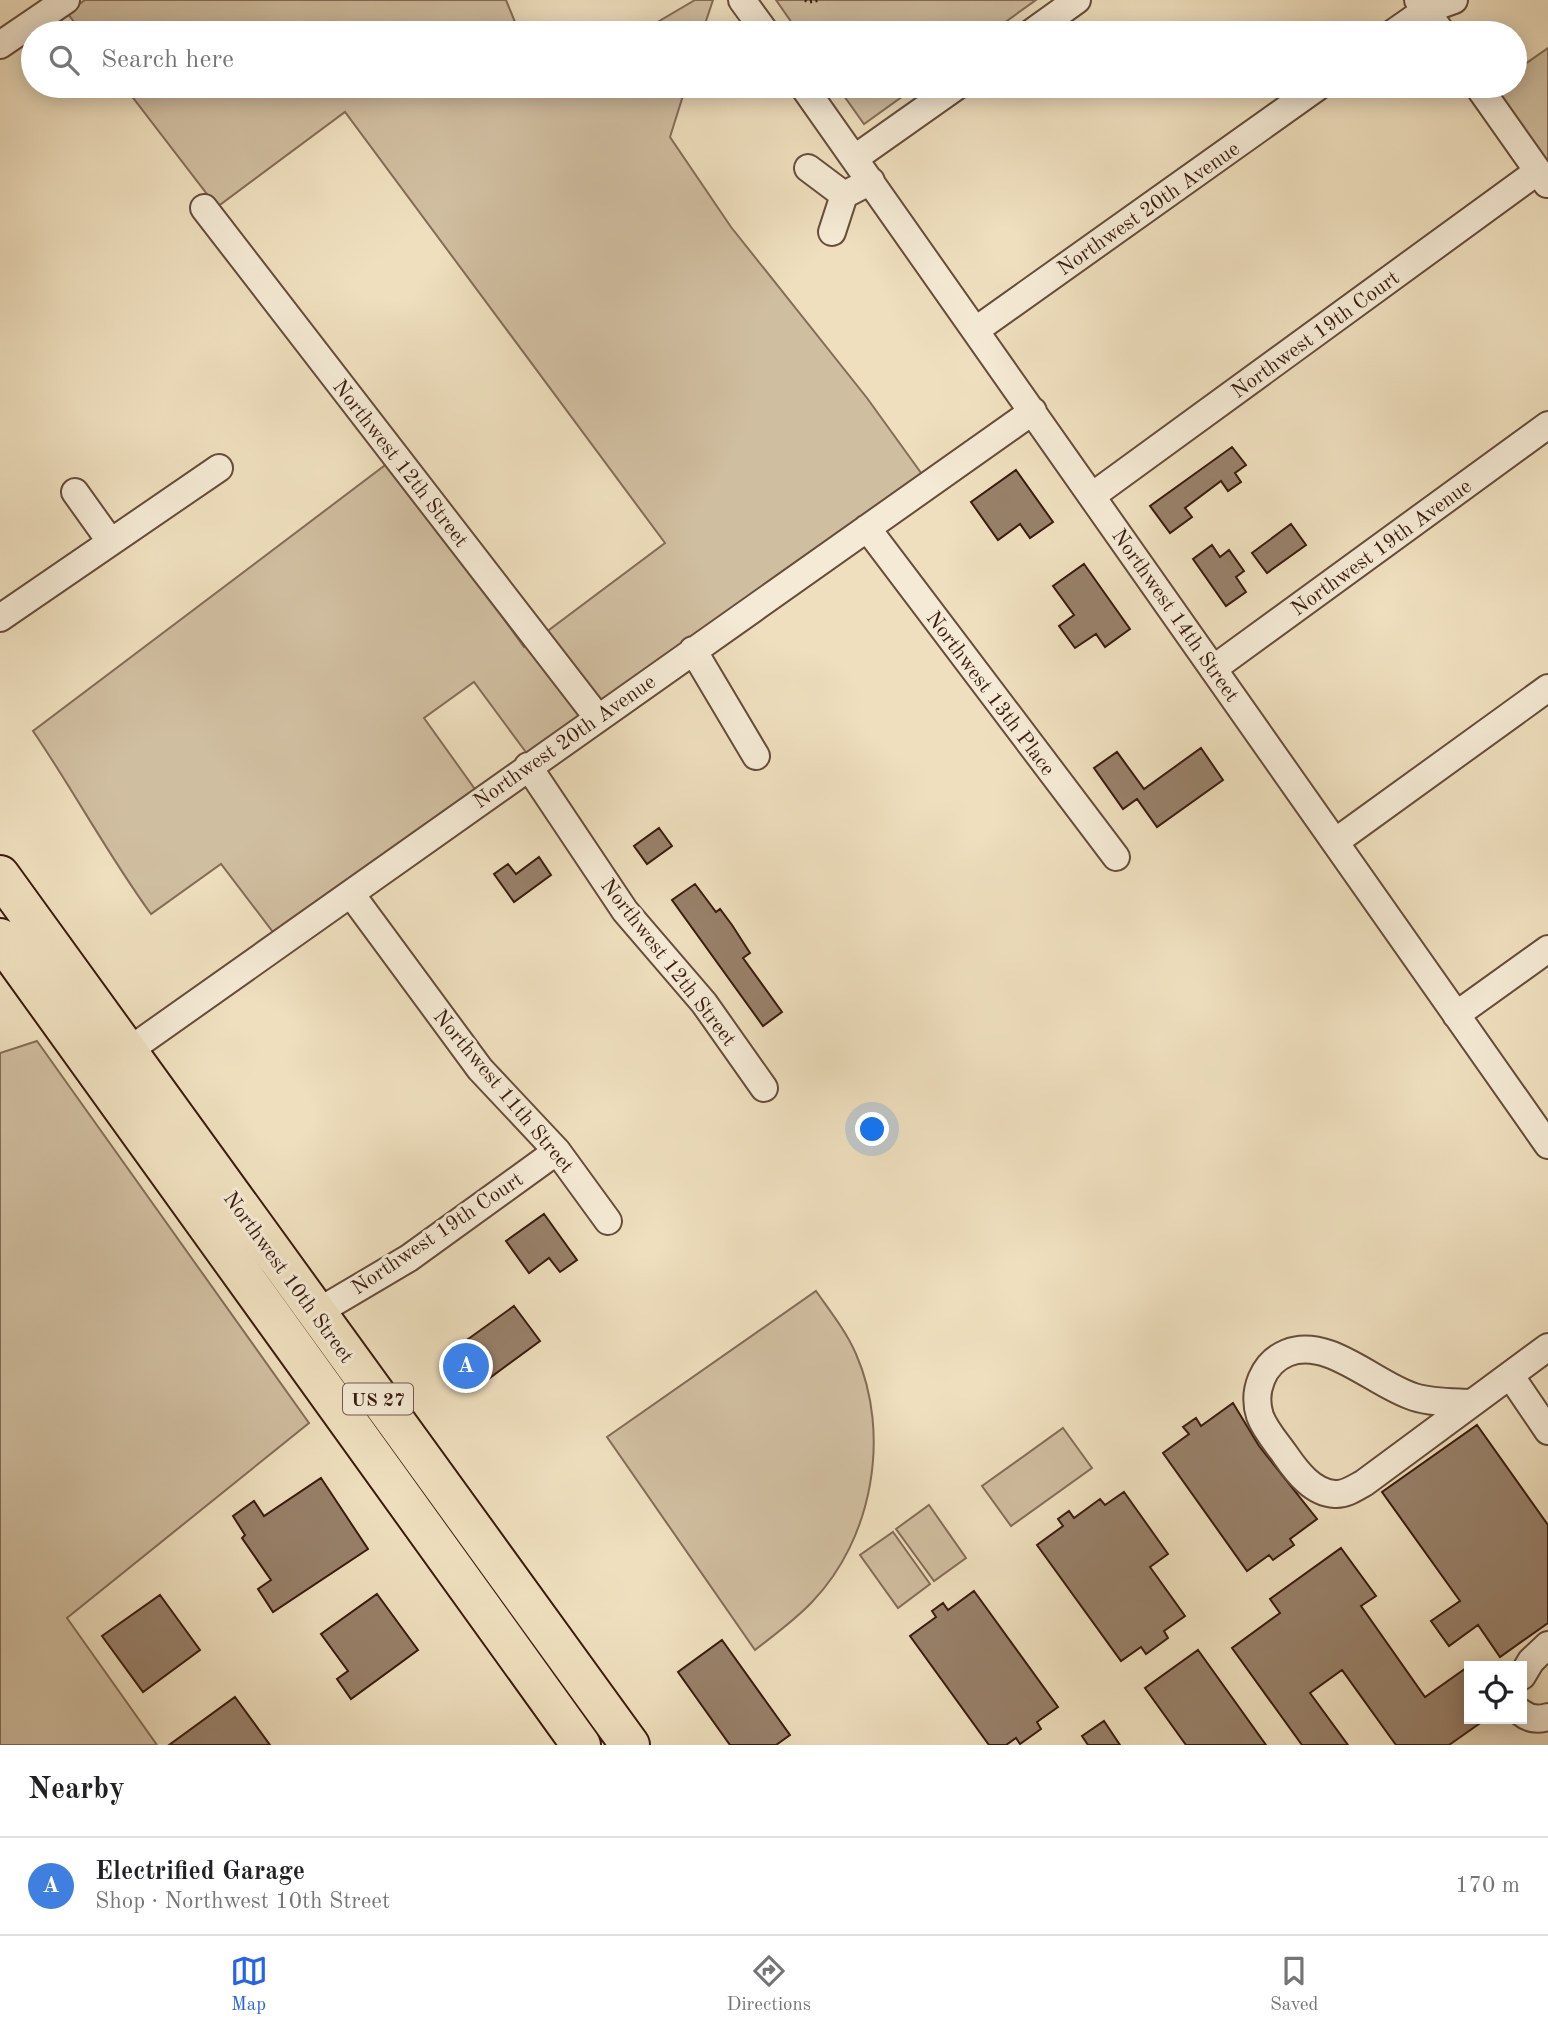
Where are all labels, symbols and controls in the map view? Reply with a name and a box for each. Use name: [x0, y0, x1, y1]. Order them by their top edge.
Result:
search box: [21, 21, 1527, 98]
icon: search: [45, 41, 83, 79]
text: Search here: [101, 47, 234, 73]
street label: Northwest 20th Avenue: [1054, 138, 1244, 280]
street label: Northwest 19th Court: [1228, 267, 1404, 403]
street label: Northwest 12th Street: [328, 376, 471, 552]
street label: Northwest 19th Avenue: [1288, 476, 1476, 620]
street label: Northwest 14th Street: [1107, 525, 1242, 706]
street label: Northwest 13th Place: [921, 608, 1058, 780]
street label: Northwest 20th Avenue: [470, 671, 660, 813]
street label: Northwest 12th Street: [596, 875, 739, 1051]
street label: Northwest 11th Street: [429, 1006, 577, 1178]
your location: [855, 1112, 889, 1146]
street label: Northwest 19th Court: [348, 1169, 527, 1299]
street label: Northwest 10th Street: [219, 1188, 357, 1367]
pin: A: [443, 1340, 489, 1392]
road number: US 27: [343, 1384, 413, 1414]
map controls: [1464, 1661, 1527, 1724]
button: locate: [1464, 1661, 1527, 1724]
text: Nearby: [28, 1775, 125, 1805]
text: Electrified Garage: [95, 1859, 305, 1885]
text: A: [42, 1874, 60, 1897]
text: 170 m: [1455, 1874, 1520, 1897]
text: Shop · Northwest 10th Street: [95, 1890, 390, 1913]
tab: Map: [230, 1952, 268, 2017]
tab: Directions: [727, 1952, 811, 2017]
tab: Saved: [1270, 1952, 1318, 2017]

